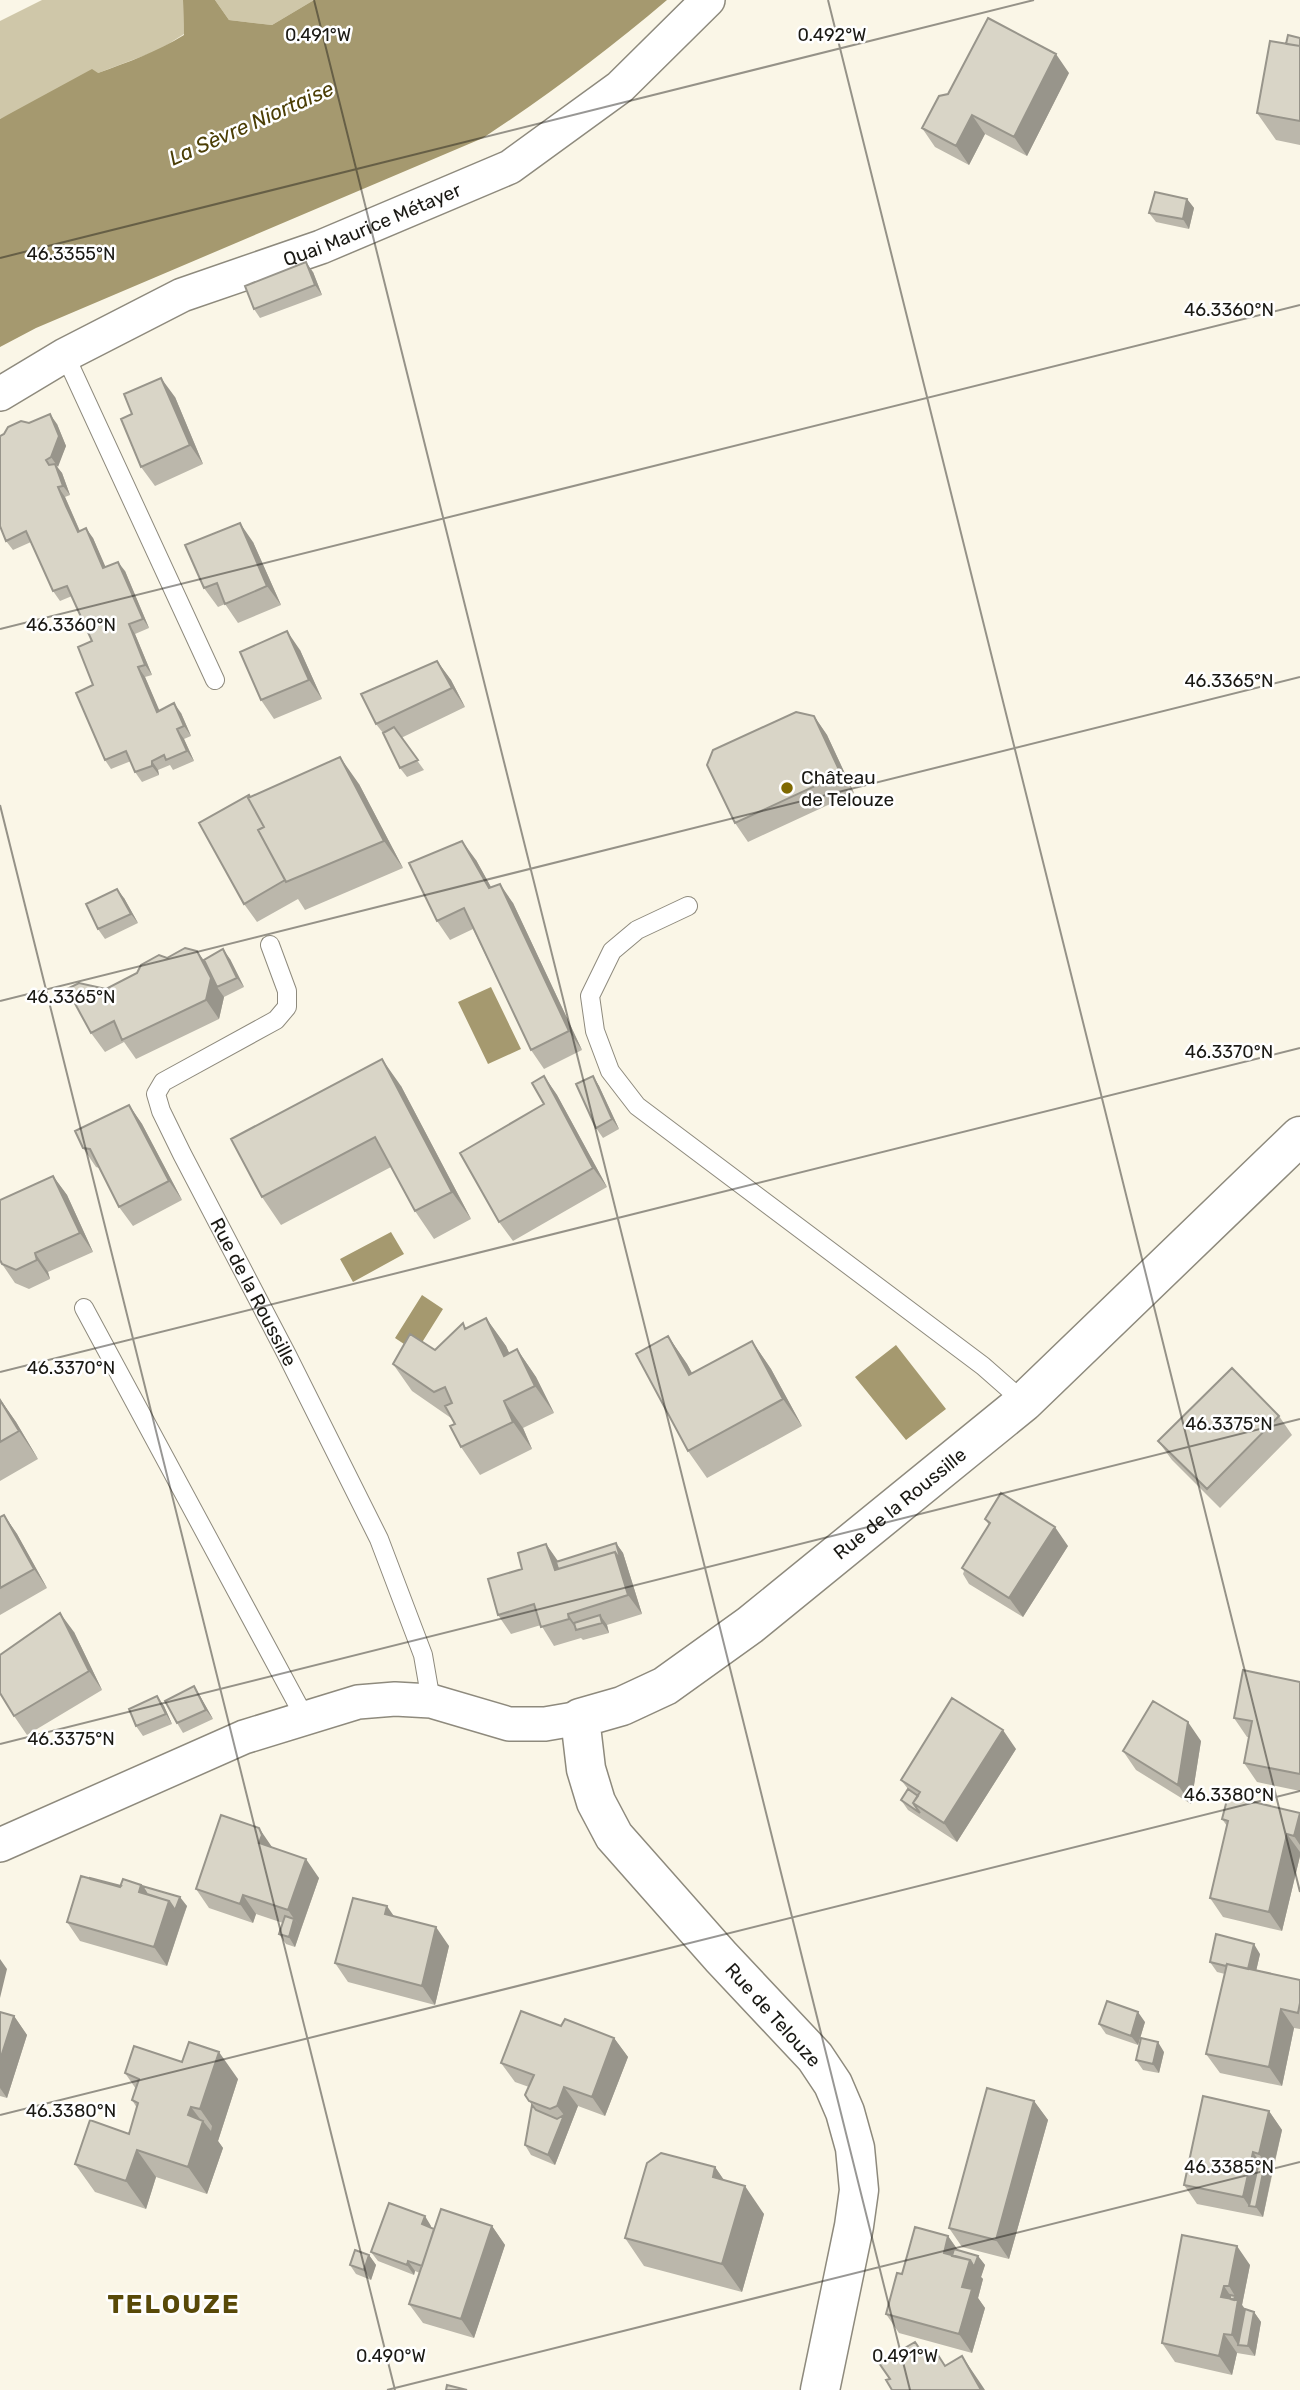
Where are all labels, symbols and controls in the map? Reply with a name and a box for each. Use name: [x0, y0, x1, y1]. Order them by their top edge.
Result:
text: 0.491°W: [285, 24, 351, 46]
text: 0.492°W: [797, 24, 867, 46]
water label: La Sèvre Niortaise: [165, 75, 337, 171]
street label: Quai Maurice Métayer: [280, 177, 465, 271]
text: 46.3355°N: [26, 243, 116, 265]
text: 46.3360°N: [1184, 299, 1274, 321]
text: 46.3360°N: [26, 614, 116, 636]
text: 46.3365°N: [1184, 670, 1274, 692]
place label: Château de Telouze: [801, 766, 894, 811]
marker: Château de Telouze: [779, 780, 795, 796]
text: 46.3365°N: [26, 986, 116, 1008]
text: 46.3370°N: [1185, 1041, 1273, 1063]
street label: Rue de la Roussille: [206, 1214, 302, 1370]
text: 46.3370°N: [27, 1357, 115, 1379]
text: 46.3375°N: [1185, 1413, 1273, 1435]
street label: Rue de la Roussille: [829, 1442, 971, 1564]
text: 46.3375°N: [27, 1728, 115, 1750]
text: 46.3380°N: [1184, 1784, 1274, 1806]
street label: Rue de Telouze: [720, 1958, 826, 2072]
text: 46.3380°N: [26, 2100, 116, 2122]
text: 46.3385°N: [1184, 2156, 1274, 2178]
district label: TELOUZE: [107, 2289, 241, 2320]
text: 0.490°W: [356, 2345, 426, 2367]
text: 0.491°W: [872, 2345, 938, 2367]

